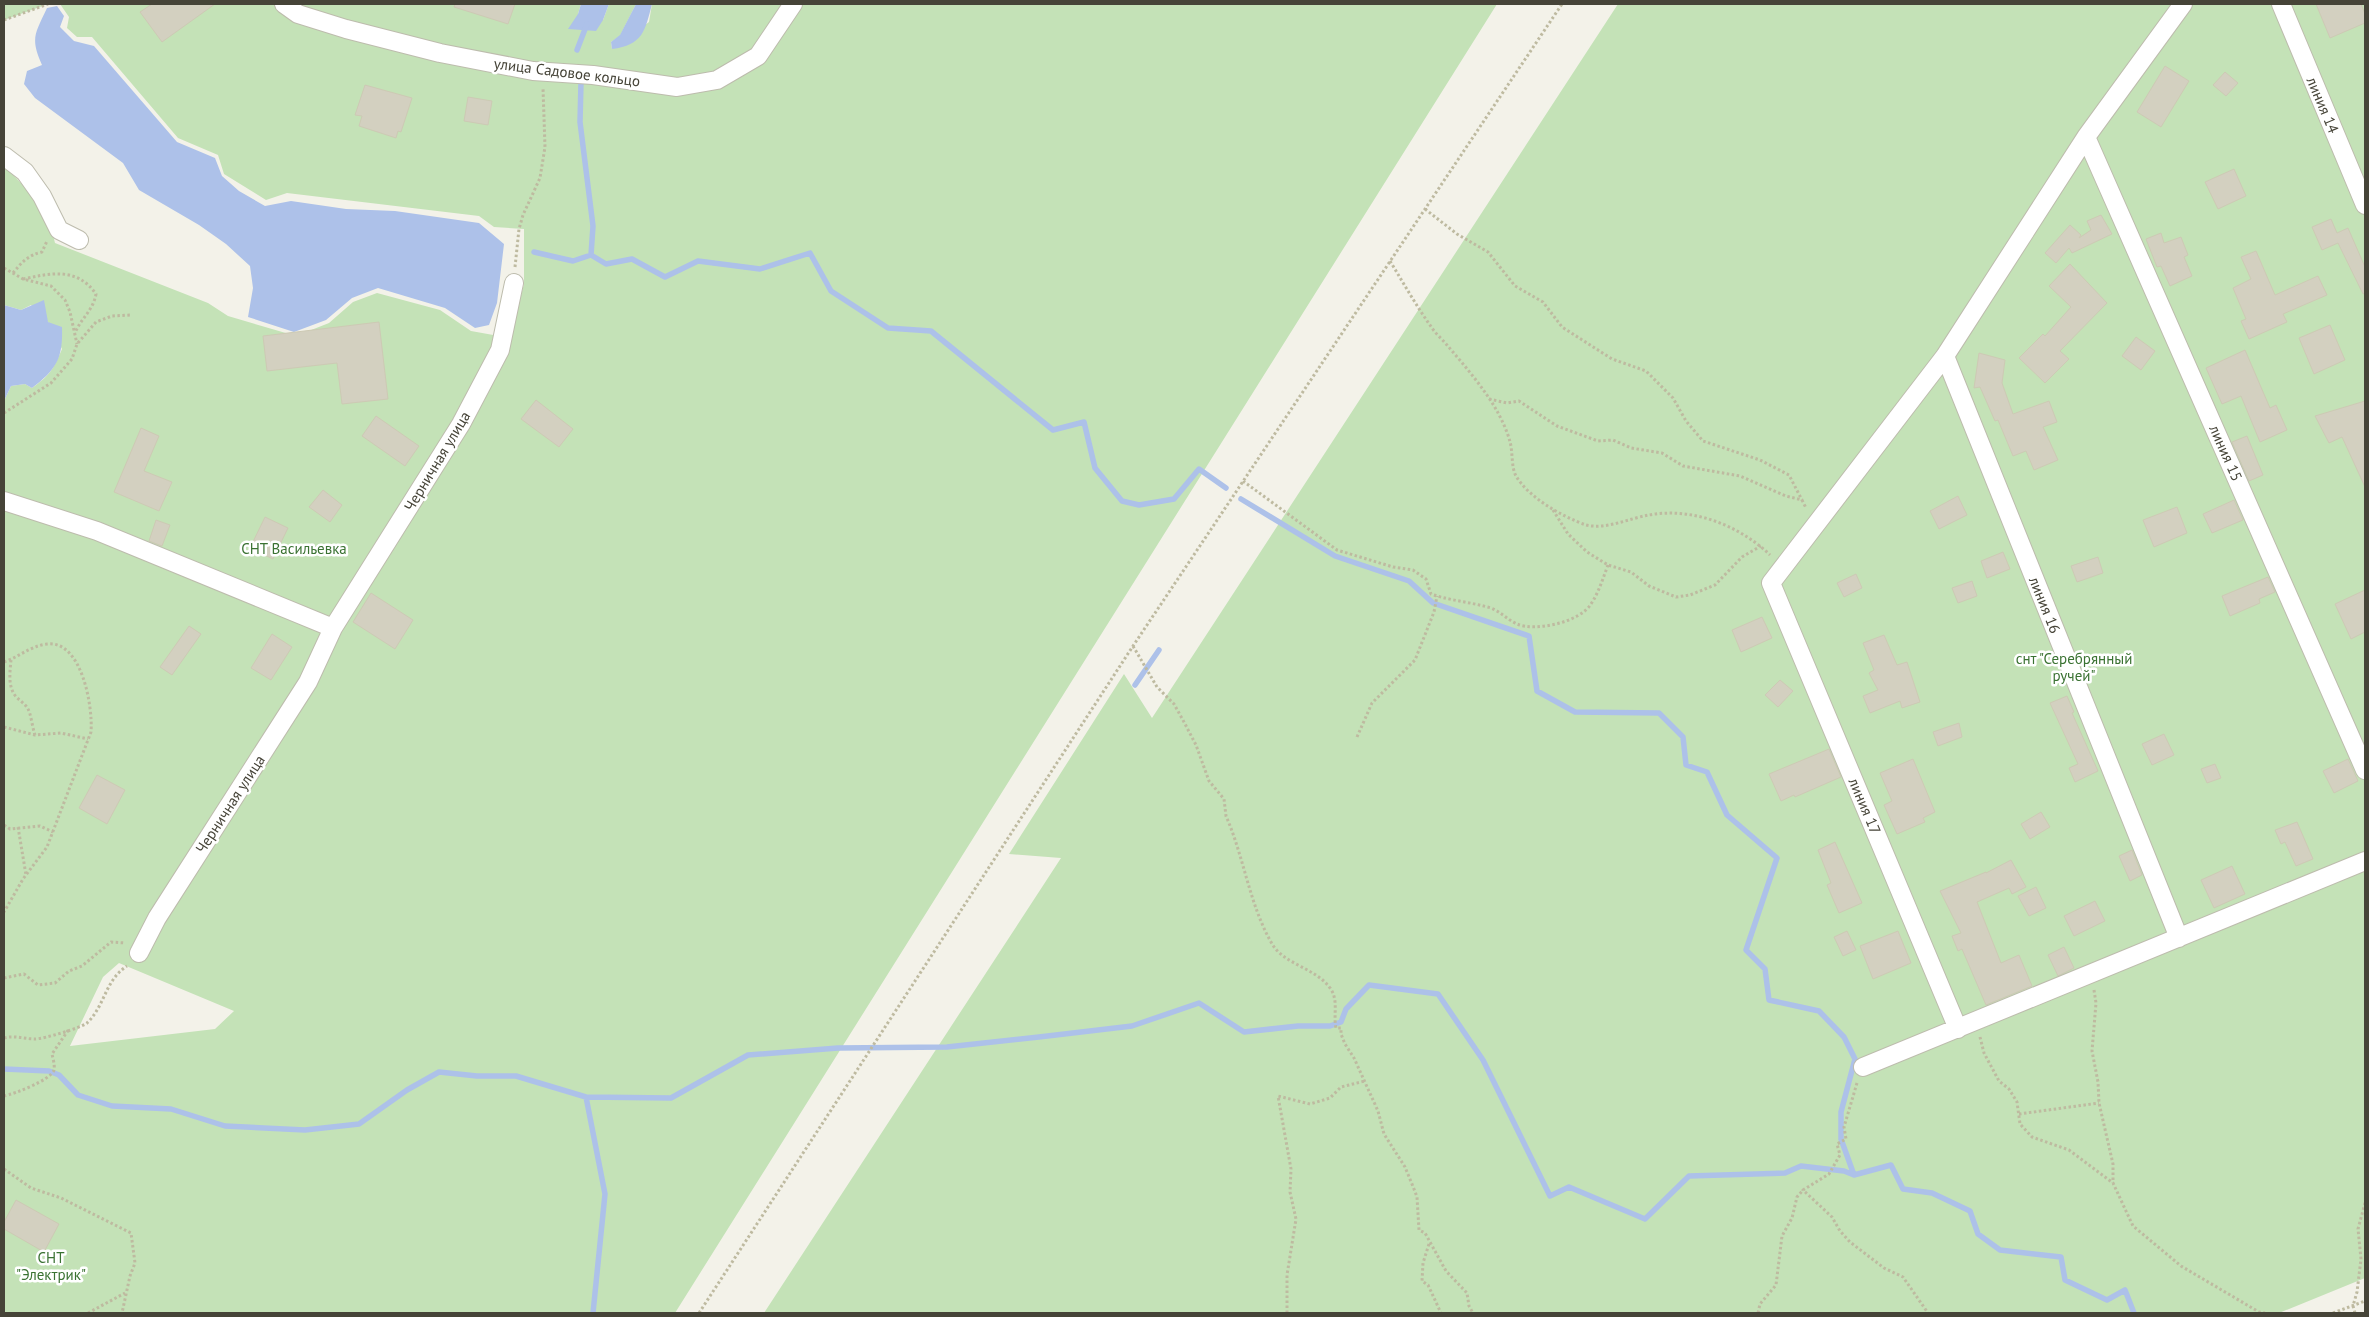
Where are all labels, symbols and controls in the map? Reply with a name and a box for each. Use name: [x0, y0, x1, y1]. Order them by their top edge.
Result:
street label: улица Садовое кольцо: [493, 54, 641, 90]
street label: линия 14: [2302, 73, 2343, 136]
street label: Черничная улица: [400, 408, 474, 514]
street label: линия 15: [2205, 421, 2247, 484]
park label: СНТ Васильевка: [241, 539, 347, 558]
street label: линия 16: [2025, 573, 2065, 636]
park label: снт "Серебрянный ручей": [2016, 649, 2132, 685]
street label: Черничная улица: [191, 751, 269, 857]
street label: линия 17: [1844, 774, 1885, 837]
park label: СНТ "Электрик": [16, 1248, 86, 1284]

